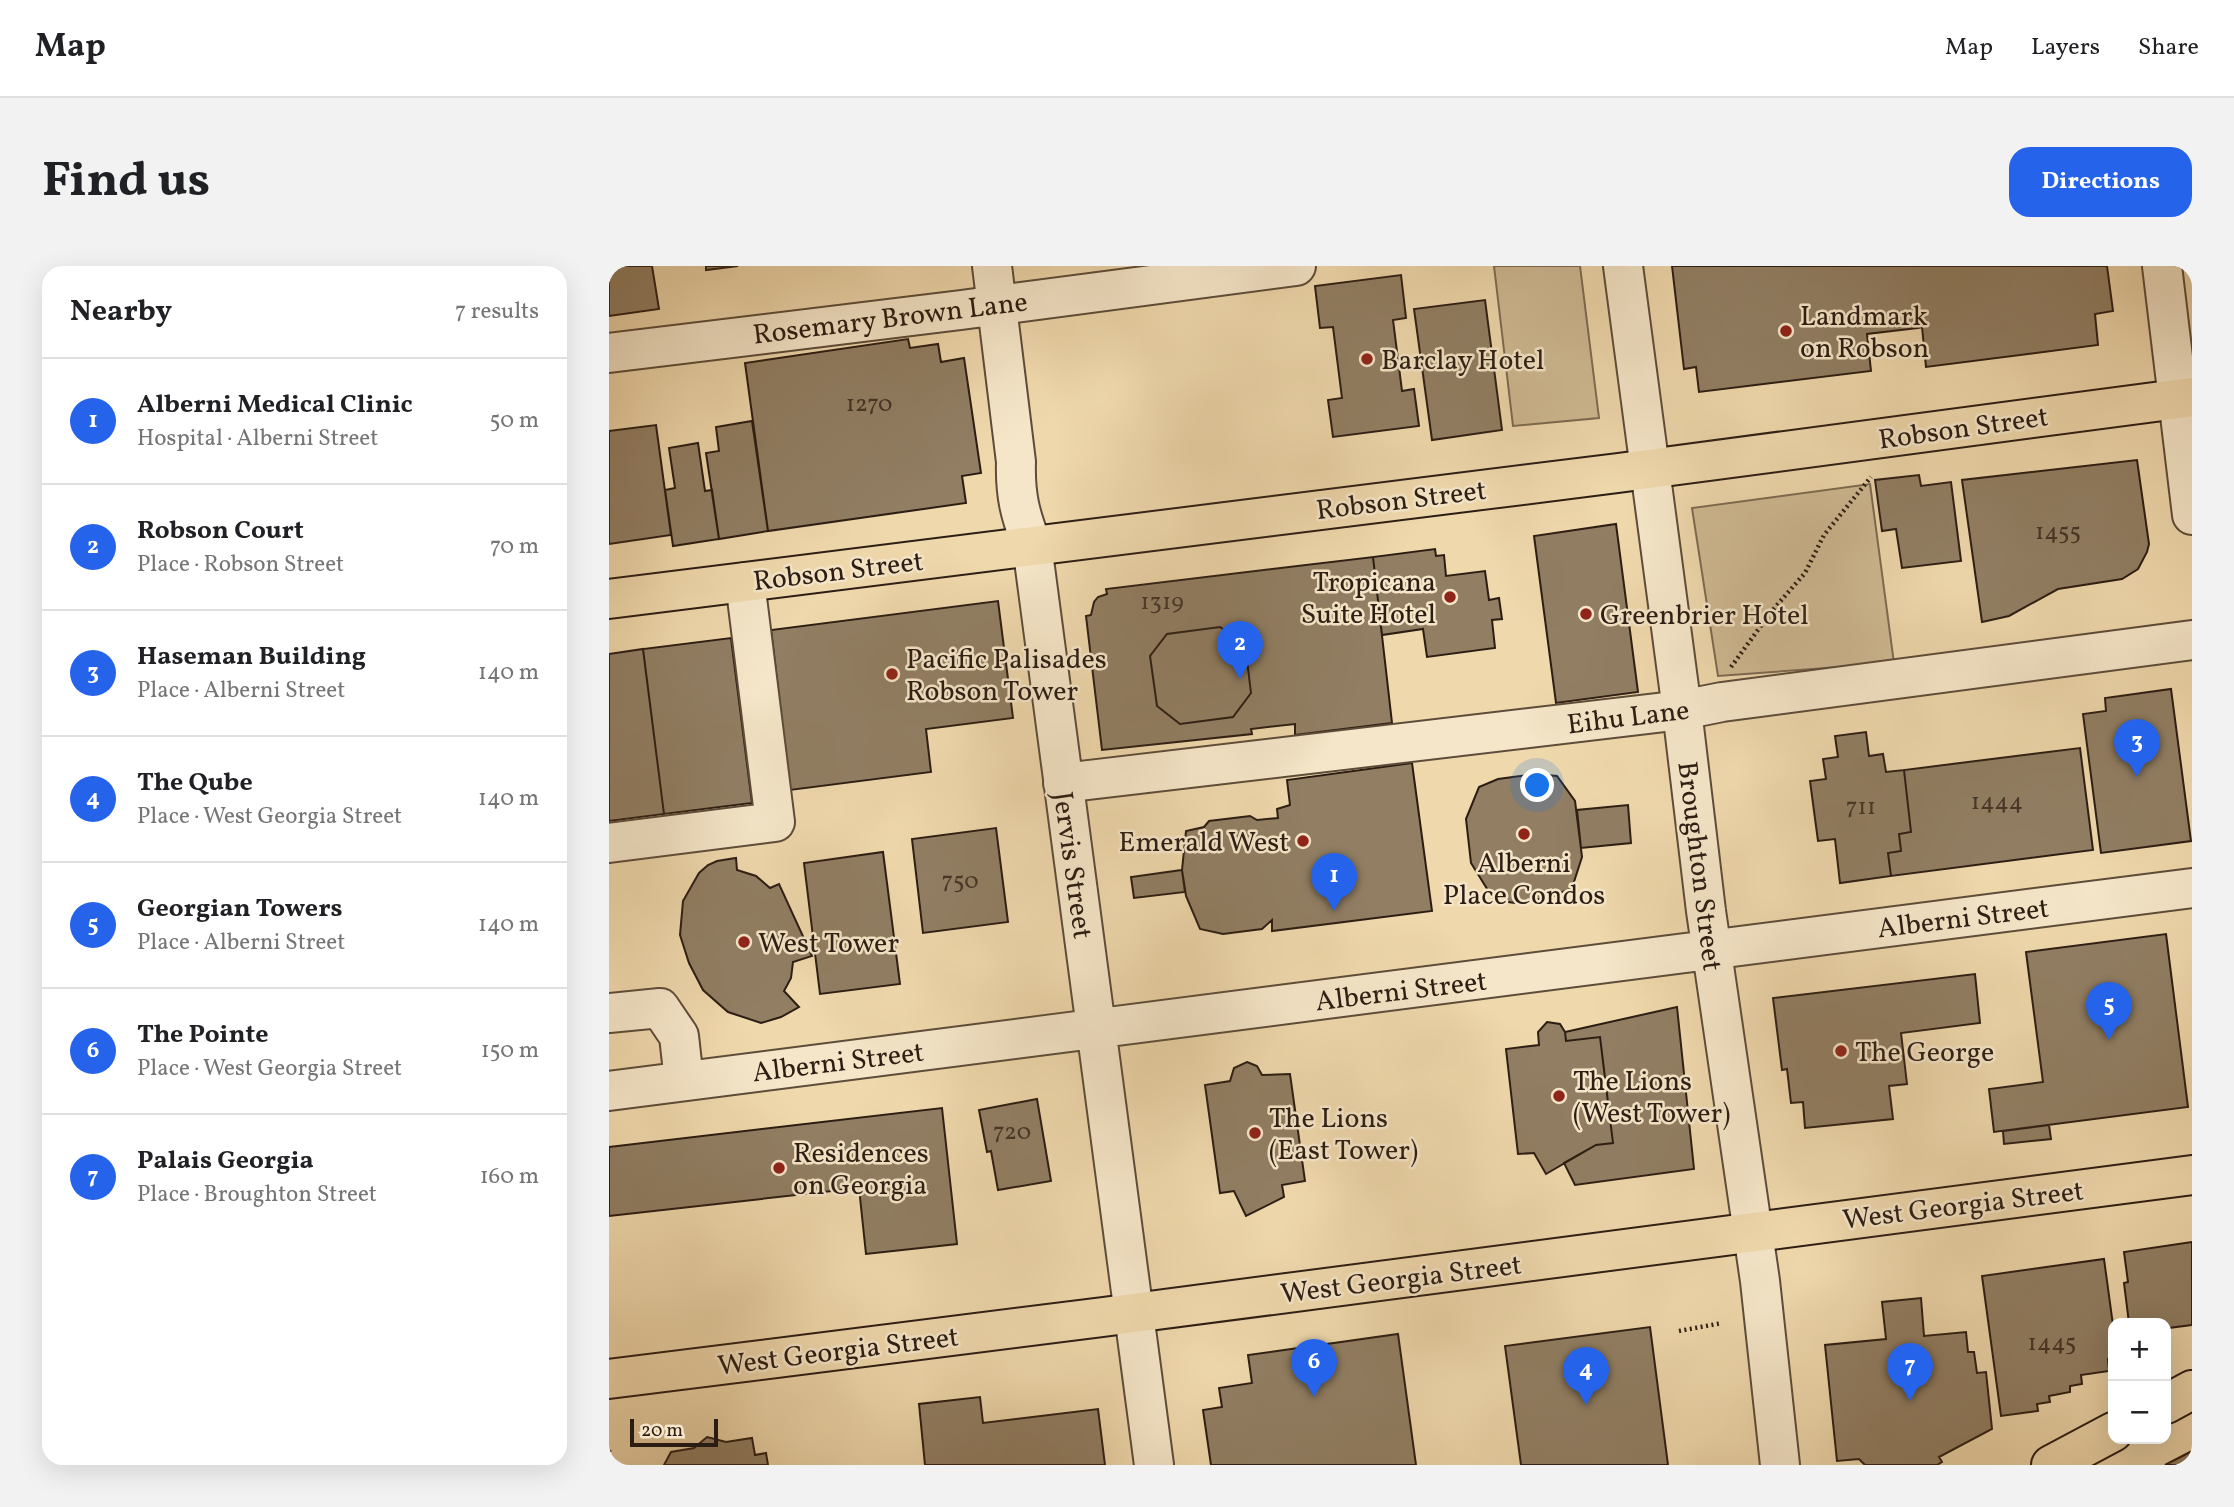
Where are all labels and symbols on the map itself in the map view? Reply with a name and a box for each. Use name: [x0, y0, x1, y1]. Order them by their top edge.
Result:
street label: Rosemary Brown Lane: [751, 283, 1030, 356]
place label: Landmark on Robson: [1800, 298, 1929, 369]
marker: Landmark on Robson: [1778, 323, 1794, 339]
place label: Barclay Hotel: [1381, 342, 1545, 381]
marker: Barclay Hotel: [1359, 351, 1375, 367]
house number: 1270: [846, 388, 892, 422]
street label: Robson Street: [1876, 398, 2051, 461]
street label: Robson Street: [1314, 472, 1489, 531]
house number: 1455: [2035, 516, 2081, 550]
street label: Robson Street: [751, 543, 926, 602]
place label: Tropicana Suite Hotel: [1301, 564, 1436, 635]
house number: 1319: [1140, 586, 1184, 620]
marker: Tropicana Suite Hotel: [1442, 589, 1458, 605]
place label: Greenbrier Hotel: [1600, 597, 1809, 636]
marker: Greenbrier Hotel: [1578, 606, 1594, 622]
pin: 2: [1217, 621, 1263, 679]
place label: Pacific Palisades Robson Tower: [906, 641, 1107, 712]
marker: Pacific Palisades Robson Tower: [884, 666, 900, 682]
street label: Eihu Lane: [1565, 692, 1692, 745]
pin: 3: [2114, 719, 2160, 777]
street label: Broughton Street: [1666, 759, 1731, 973]
your location: [1520, 768, 1554, 802]
house number: 1444: [1971, 786, 2023, 820]
street label: Jervis Street: [1042, 789, 1101, 942]
house number: 711: [1846, 791, 1876, 825]
place label: Emerald West: [1119, 824, 1289, 863]
marker: Alberni Place Condos: [1516, 826, 1532, 842]
marker: Emerald West: [1295, 833, 1311, 849]
place label: Alberni Place Condos: [1443, 845, 1605, 916]
pin: 1: [1311, 853, 1357, 911]
house number: 750: [941, 865, 979, 899]
street label: Alberni Street: [1875, 890, 2051, 949]
place label: West Tower: [758, 925, 899, 964]
marker: West Tower: [736, 934, 752, 950]
street label: Alberni Street: [1313, 963, 1489, 1022]
pin: 5: [2086, 982, 2132, 1040]
street label: Alberni Street: [750, 1034, 926, 1093]
place label: The George: [1855, 1034, 1994, 1073]
marker: The George: [1833, 1043, 1849, 1059]
place label: The Lions (West Tower): [1573, 1063, 1730, 1134]
marker: The Lions (West Tower): [1551, 1088, 1567, 1104]
place label: The Lions (East Tower): [1269, 1100, 1418, 1171]
house number: 720: [993, 1116, 1031, 1150]
marker: The Lions (East Tower): [1247, 1125, 1263, 1141]
place label: Residences on Georgia: [793, 1135, 929, 1206]
marker: Residences on Georgia: [771, 1160, 787, 1176]
street label: West Georgia Street: [1841, 1172, 2086, 1241]
street label: West Georgia Street: [1279, 1246, 1524, 1315]
street label: West Georgia Street: [716, 1318, 961, 1387]
house number: 1445: [2028, 1327, 2076, 1361]
pin: 6: [1291, 1339, 1337, 1397]
pin: 7: [1887, 1343, 1933, 1401]
pin: 4: [1563, 1347, 1609, 1405]
scale bar: [630, 1416, 717, 1448]

